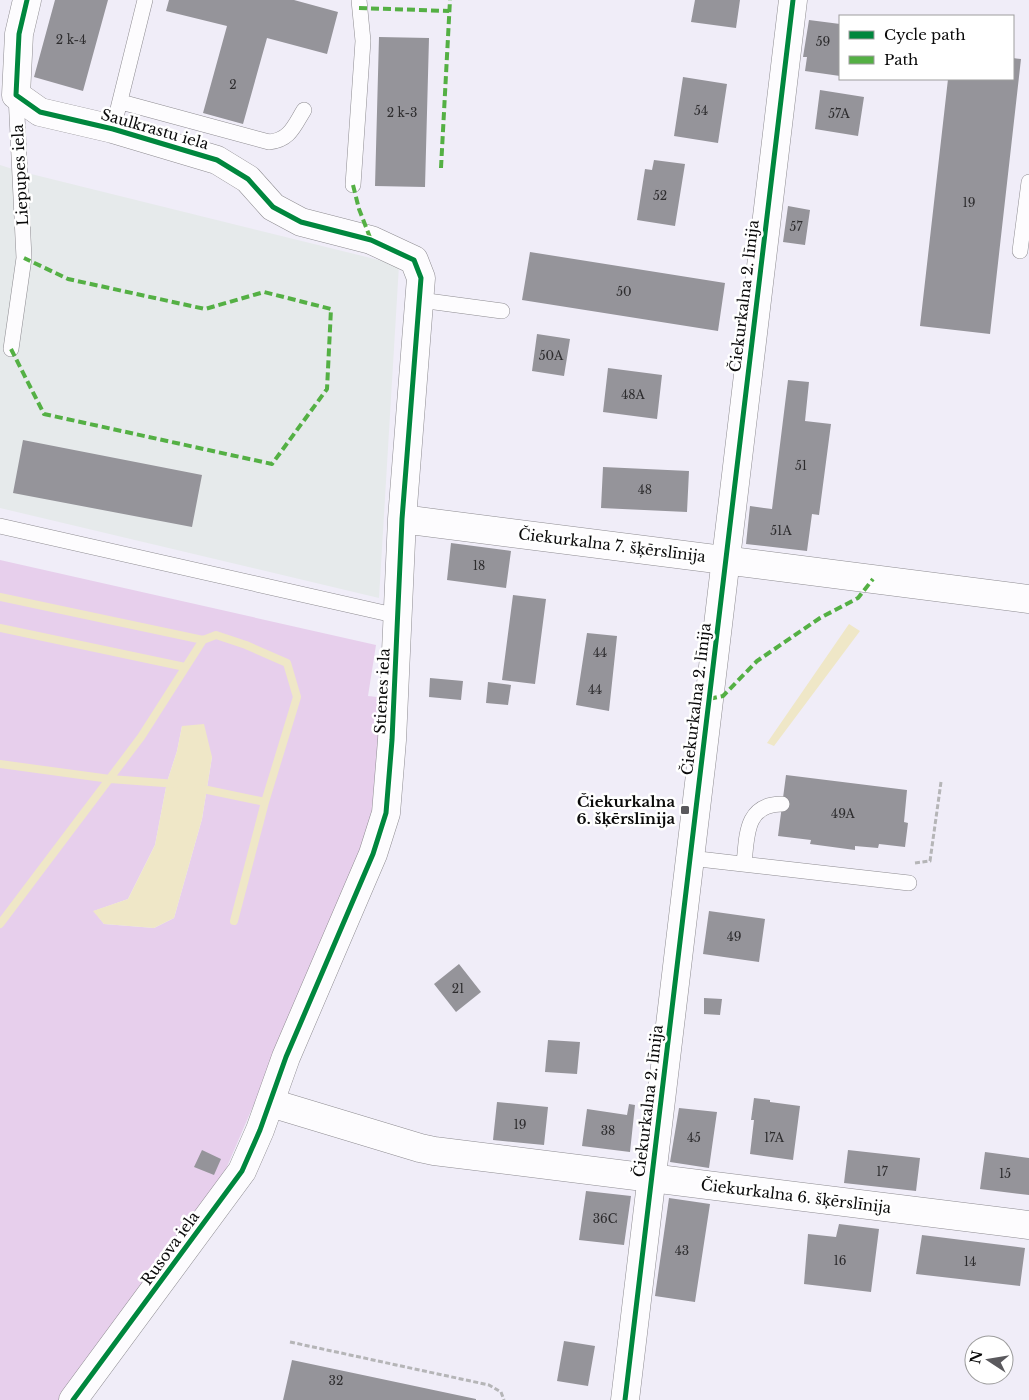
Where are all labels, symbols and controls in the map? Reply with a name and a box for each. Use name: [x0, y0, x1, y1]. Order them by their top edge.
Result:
legend: [839, 15, 1014, 80]
text: Cycle path: [884, 25, 966, 44]
house number: 2 k-4: [56, 32, 86, 47]
house number: 59: [816, 34, 830, 49]
text: Path: [884, 50, 918, 69]
house number: 2: [229, 77, 237, 92]
house number: 54: [694, 103, 708, 118]
street label: Saulkrastu iela: [99, 105, 212, 154]
house number: 2 k-3: [387, 105, 417, 120]
house number: 57A: [828, 106, 851, 121]
street label: Liepupes iela: [8, 123, 32, 226]
house number: 52: [653, 188, 667, 203]
house number: 19: [962, 195, 976, 210]
street label: Čiekurkalna 2. līnija: [725, 218, 763, 373]
house number: 57: [790, 219, 803, 234]
house number: 50: [616, 284, 632, 299]
house number: 50A: [539, 348, 564, 363]
house number: 48A: [621, 387, 646, 402]
house number: 51: [795, 458, 807, 473]
house number: 48: [638, 482, 652, 497]
house number: 51A: [770, 523, 792, 538]
street label: Čiekurkalna 7. šķērslīnija: [517, 524, 707, 566]
house number: 18: [473, 558, 485, 573]
street label: Čiekurkalna 2. līnija: [677, 621, 715, 776]
house number: 44: [593, 645, 607, 660]
street label: Stienes iela: [370, 647, 394, 734]
house number: 44: [588, 682, 602, 697]
place label: Čiekurkalna 6. šķērslīnija: [577, 792, 675, 828]
marker: Čiekurkalna 6. šķērslīnija: [679, 804, 691, 816]
house number: 49A: [831, 806, 856, 821]
house number: 49: [727, 929, 741, 944]
house number: 21: [452, 981, 464, 996]
street label: Čiekurkalna 2. līnija: [629, 1023, 667, 1178]
house number: 19: [513, 1117, 527, 1132]
house number: 38: [601, 1123, 615, 1138]
house number: 45: [687, 1130, 701, 1145]
house number: 17A: [764, 1130, 785, 1145]
house number: 17: [876, 1164, 889, 1179]
house number: 15: [999, 1166, 1011, 1181]
street label: Čiekurkalna 6. šķērslīnija: [700, 1175, 893, 1217]
street label: Rusova iela: [137, 1207, 204, 1289]
house number: 36C: [593, 1211, 617, 1226]
house number: 43: [675, 1243, 689, 1258]
house number: 16: [833, 1253, 847, 1268]
house number: 14: [964, 1254, 976, 1269]
north arrow: [964, 1335, 1014, 1385]
text: N: [966, 1349, 986, 1366]
house number: 32: [329, 1373, 343, 1388]

